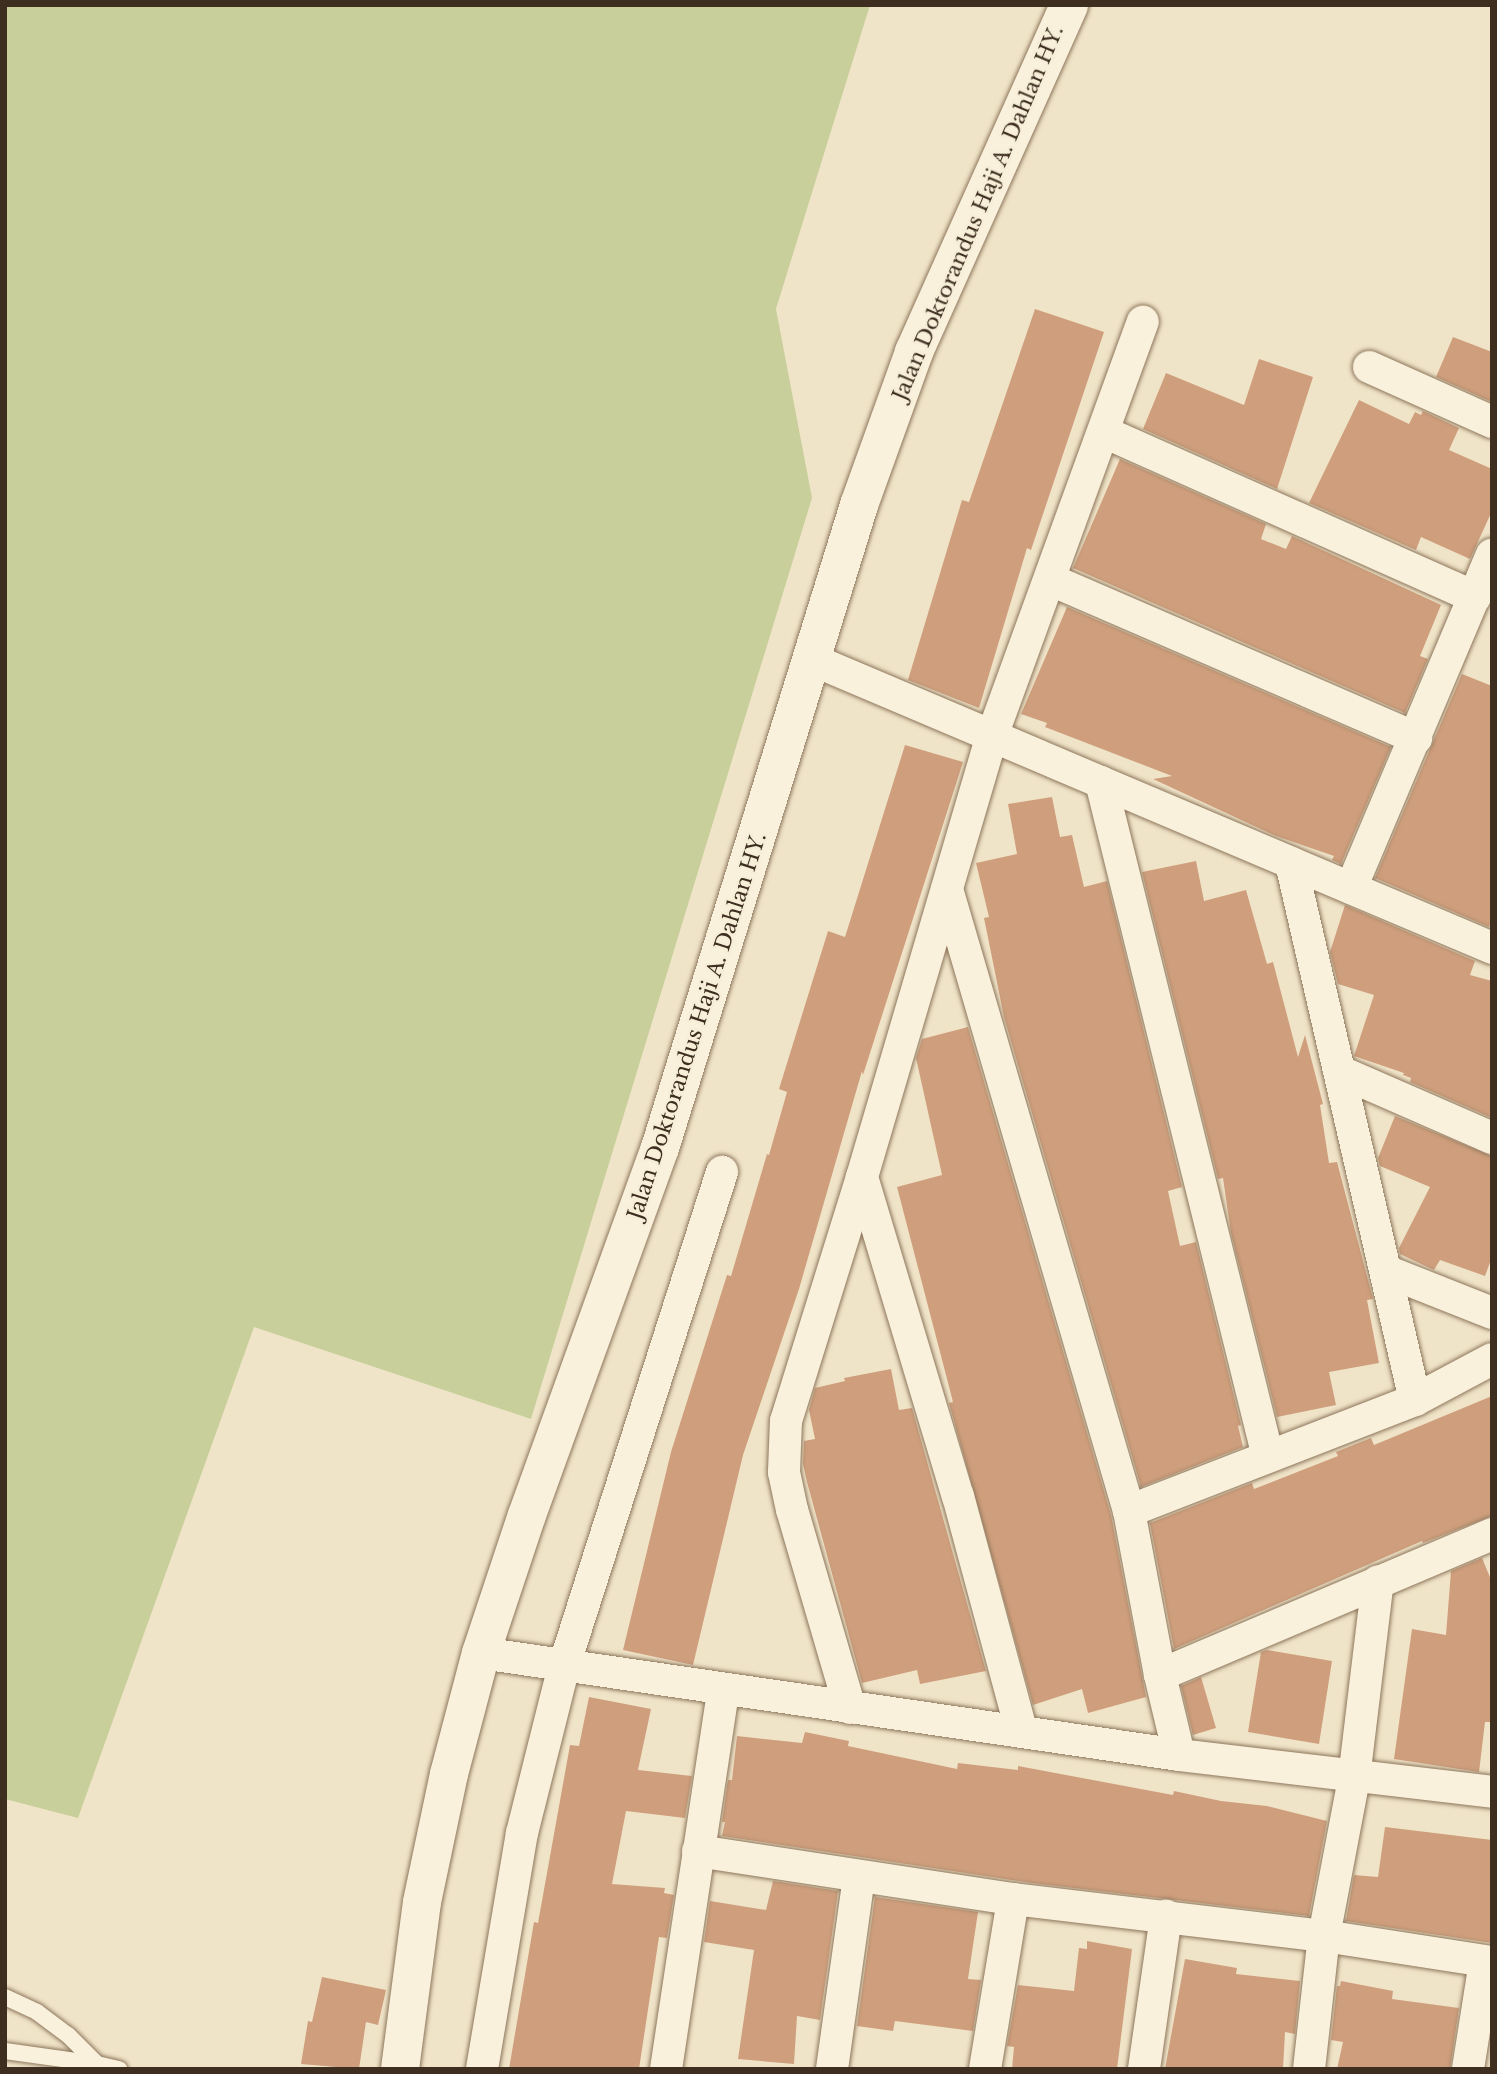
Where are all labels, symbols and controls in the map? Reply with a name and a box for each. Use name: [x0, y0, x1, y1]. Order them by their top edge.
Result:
street label: Jalan Doktorandus Haji A. Dahlan HY.: [887, 21, 1069, 405]
street label: Jalan Doktorandus Haji A. Dahlan HY.: [622, 829, 772, 1223]

